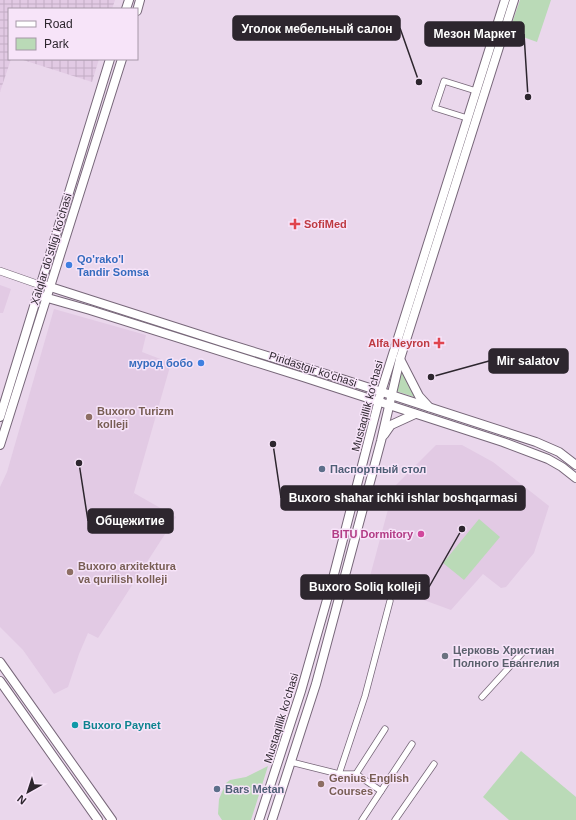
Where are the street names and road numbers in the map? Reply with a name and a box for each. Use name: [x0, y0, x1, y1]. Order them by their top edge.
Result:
street label: Xalqlar do'stligi ko'chasi: [28, 192, 74, 306]
street label: Piridastgir ko'chasi: [268, 349, 358, 389]
street label: Mustaqillik ko'chasi: [349, 359, 385, 453]
street label: Mustaqillik ko'chasi: [262, 671, 300, 765]

